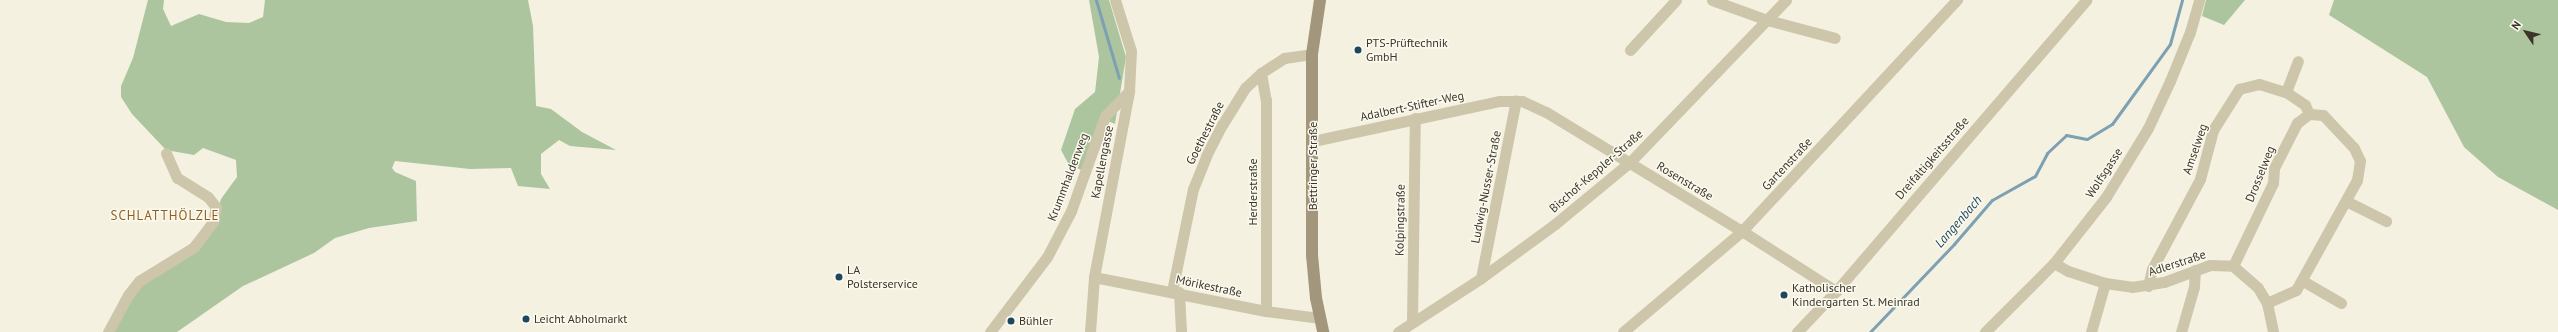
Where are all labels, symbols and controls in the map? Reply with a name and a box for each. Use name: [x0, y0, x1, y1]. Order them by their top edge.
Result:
north arrow: [2506, 12, 2546, 52]
text: N: [2508, 18, 2524, 32]
place label: PTS-Prüftechnik GmbH: [1366, 36, 1448, 64]
marker: PTS-Prüftechnik GmbH: [1353, 45, 1363, 55]
street label: Adalbert-Stifter-Weg: [1359, 88, 1465, 124]
street label: Goethestraße: [1183, 99, 1227, 167]
street label: Dreifaltigkeitsstraße: [1892, 114, 1972, 202]
street label: Bettringer Straße: [1306, 122, 1320, 210]
street label: Amselweg: [2180, 122, 2210, 176]
street label: Kapellengasse: [1088, 124, 1116, 200]
street label: Bischof-Keppler-Straße: [1546, 126, 1646, 216]
street label: Ludwig-Nusser-Straße: [1468, 129, 1504, 245]
street label: Krummhaldenweg: [1045, 131, 1091, 223]
street label: Gartenstraße: [1759, 135, 1815, 193]
street label: Drosselweg: [2242, 144, 2278, 204]
street label: Wolfsgasse: [2082, 145, 2126, 201]
street label: Herderstraße: [1246, 158, 1260, 226]
street label: Rosenstraße: [1654, 159, 1716, 203]
street label: Kolpingstraße: [1392, 184, 1408, 256]
water label: Langenbach: [1932, 193, 1986, 251]
district label: SCHLATTHÖLZLE: [110, 208, 220, 224]
street label: Adlerstraße: [2146, 247, 2208, 279]
place label: LA Polsterservice: [847, 263, 918, 291]
marker: LA Polsterservice: [834, 272, 844, 282]
street label: Mörikestraße: [1175, 272, 1243, 300]
place label: Katholischer Kindergarten St. Meinrad: [1792, 281, 1921, 309]
marker: Katholischer Kindergarten St. Meinrad: [1779, 290, 1789, 300]
place label: Leicht Abholmarkt: [534, 312, 628, 326]
marker: Leicht Abholmarkt: [521, 314, 531, 324]
place label: Bühler: [1019, 314, 1053, 328]
marker: Bühler: [1006, 316, 1016, 326]

